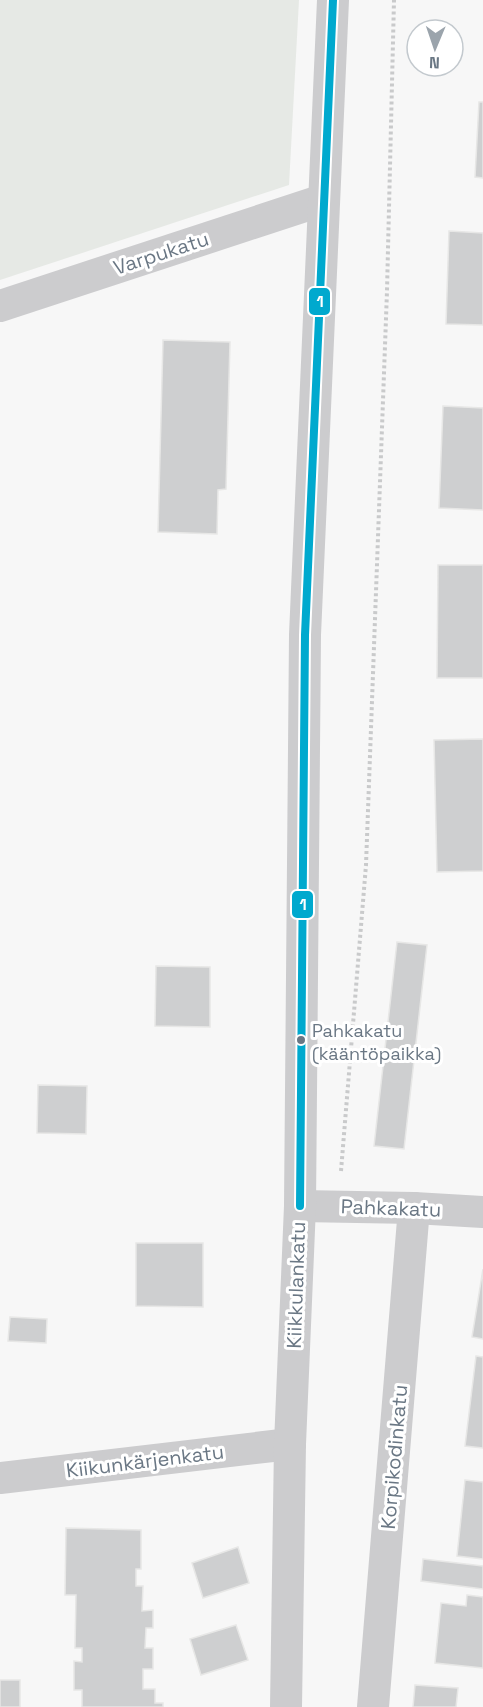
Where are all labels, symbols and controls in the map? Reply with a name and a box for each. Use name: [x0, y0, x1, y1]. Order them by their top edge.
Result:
north arrow: [405, 18, 465, 78]
text: N: [429, 52, 440, 73]
street label: Varpukatu: [110, 225, 212, 281]
line badge: 1: [308, 287, 331, 316]
text: 1: [316, 291, 324, 312]
line badge: 1: [291, 890, 314, 919]
text: 1: [299, 894, 307, 915]
place label: Pahkakatu (kääntöpaikka): [312, 1019, 441, 1065]
marker: Pahkakatu (kääntöpaikka): [295, 1034, 307, 1046]
street label: Pahkakatu: [340, 1193, 442, 1223]
street label: Kiikkulankatu: [281, 1221, 311, 1349]
street label: Korpikodinkatu: [375, 1384, 413, 1530]
street label: Kiikunkärjenkatu: [65, 1438, 225, 1484]

